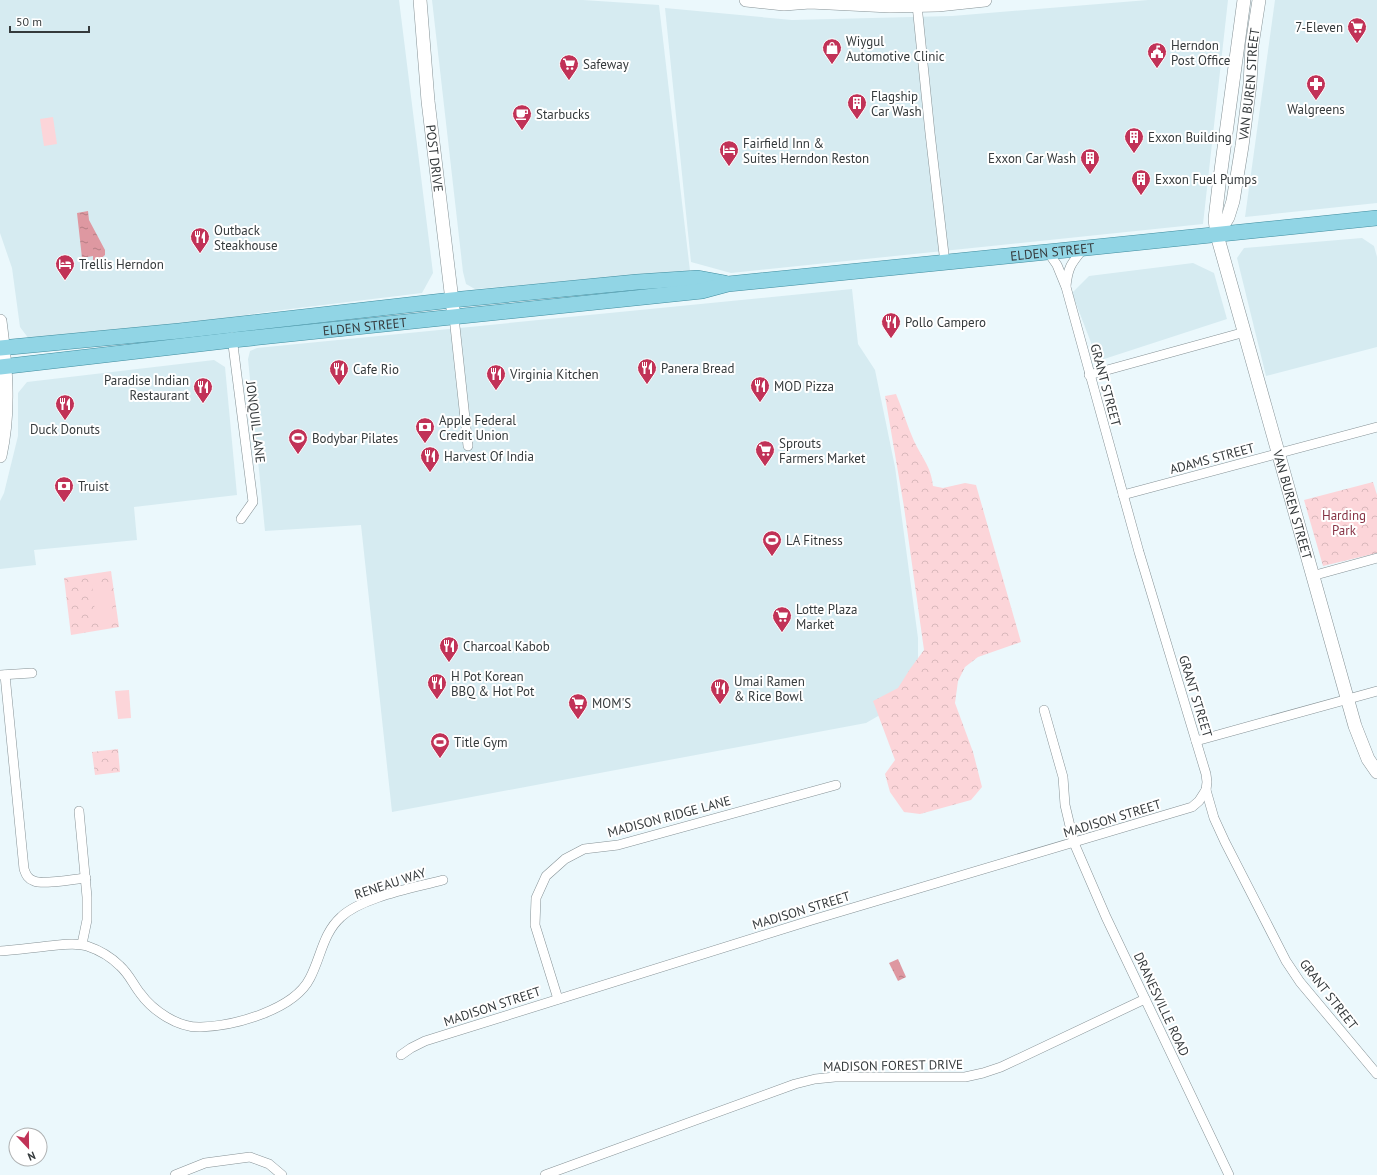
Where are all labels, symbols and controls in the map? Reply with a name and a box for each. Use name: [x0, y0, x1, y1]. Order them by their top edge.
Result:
scale bar: [10, 8, 89, 34]
text: 50 m: [16, 14, 42, 29]
supermarket icon: 7-Eleven: [1346, 16, 1368, 44]
place label: 7-Eleven: [1295, 19, 1343, 36]
street label: VAN BUREN STREET: [1235, 27, 1264, 142]
place label: Wiygul Automotive Clinic: [846, 33, 945, 65]
shop icon: Wiygul Automotive Clinic: [821, 37, 843, 65]
place label: Herndon Post Office: [1171, 37, 1230, 69]
public building icon: Herndon Post Office: [1146, 41, 1168, 69]
supermarket icon: Safeway: [558, 53, 580, 81]
place label: Safeway: [583, 56, 629, 73]
pharmacy icon: Walgreens: [1305, 73, 1327, 101]
place label: Flagship Car Wash: [871, 88, 922, 120]
building icon: Flagship Car Wash: [846, 92, 868, 120]
place label: Walgreens: [1287, 101, 1345, 118]
cafe icon: Starbucks: [511, 103, 533, 131]
place label: Starbucks: [536, 106, 590, 123]
street label: POST DRIVE: [422, 124, 447, 193]
building icon: Exxon Building: [1123, 126, 1145, 154]
place label: Exxon Building: [1148, 129, 1232, 146]
place label: Fairfield Inn & Suites Herndon Reston: [743, 135, 869, 167]
hotel icon: Fairfield Inn & Suites Herndon Reston: [718, 139, 740, 167]
building icon: Exxon Car Wash: [1079, 147, 1101, 175]
place label: Exxon Car Wash: [988, 150, 1076, 167]
building icon: Exxon Fuel Pumps: [1130, 168, 1152, 196]
place label: Exxon Fuel Pumps: [1155, 171, 1257, 188]
place label: Outback Steakhouse: [214, 222, 278, 254]
restaurant icon: Outback Steakhouse: [189, 226, 211, 254]
street label: ELDEN STREET: [1010, 239, 1095, 265]
hotel icon: Trellis Herndon: [54, 253, 76, 281]
place label: Trellis Herndon: [79, 256, 164, 273]
restaurant icon: Pollo Campero: [880, 311, 902, 339]
street label: ELDEN STREET: [322, 314, 408, 340]
place label: Pollo Campero: [905, 314, 986, 331]
street label: GRANT STREET: [1086, 342, 1125, 428]
restaurant icon: Panera Bread: [636, 357, 658, 385]
restaurant icon: Cafe Rio: [328, 358, 350, 386]
place label: Panera Bread: [661, 360, 734, 377]
place label: Cafe Rio: [353, 361, 399, 378]
restaurant icon: Virginia Kitchen: [485, 363, 507, 391]
place label: Virginia Kitchen: [509, 366, 599, 383]
place label: Paradise Indian Restaurant: [104, 372, 190, 404]
restaurant icon: MOD Pizza: [749, 375, 771, 403]
restaurant icon: Paradise Indian Restaurant: [192, 376, 214, 404]
place label: MOD Pizza: [774, 378, 834, 395]
street label: JONQUIL LANE: [242, 379, 269, 464]
restaurant icon: Duck Donuts: [54, 393, 76, 421]
place label: Apple Federal Credit Union: [439, 412, 516, 444]
bank icon: Apple Federal Credit Union: [414, 416, 436, 444]
place label: Duck Donuts: [30, 421, 100, 438]
sports icon: Bodybar Pilates: [287, 427, 309, 455]
place label: Bodybar Pilates: [312, 430, 398, 447]
place label: Sprouts Farmers Market: [779, 435, 866, 467]
supermarket icon: Sprouts Farmers Market: [754, 439, 776, 467]
street label: ADAMS STREET: [1168, 439, 1256, 478]
restaurant icon: Harvest Of India: [419, 445, 441, 473]
street label: VAN BUREN STREET: [1269, 447, 1316, 561]
place label: Harvest Of India: [444, 448, 534, 465]
bank icon: Truist: [53, 475, 75, 503]
place label: Truist: [78, 478, 109, 495]
park label: Harding Park: [1322, 507, 1366, 539]
sports icon: LA Fitness: [761, 529, 783, 557]
place label: LA Fitness: [786, 532, 843, 549]
place label: Lotte Plaza Market: [796, 601, 857, 633]
supermarket icon: Lotte Plaza Market: [771, 605, 793, 633]
restaurant icon: Charcoal Kabob: [438, 635, 460, 663]
place label: Charcoal Kabob: [463, 638, 550, 655]
street label: GRANT STREET: [1175, 653, 1216, 739]
place label: H Pot Korean BBQ & Hot Pot: [451, 668, 535, 700]
restaurant icon: H Pot Korean BBQ & Hot Pot: [426, 672, 448, 700]
place label: Umai Ramen & Rice Bowl: [734, 673, 805, 705]
restaurant icon: Umai Ramen & Rice Bowl: [709, 677, 731, 705]
supermarket icon: MOM'S: [567, 692, 589, 720]
place label: MOM'S: [592, 695, 631, 712]
sports icon: Title Gym: [429, 731, 451, 759]
place label: Title Gym: [454, 734, 508, 751]
street label: MADISON RIDGE LANE: [606, 792, 733, 841]
street label: MADISON STREET: [1061, 796, 1163, 841]
street label: RENEAU WAY: [352, 864, 429, 903]
street label: MADISON STREET: [750, 888, 852, 933]
street label: DRANESVILLE ROAD: [1130, 949, 1193, 1059]
street label: GRANT STREET: [1296, 956, 1361, 1033]
street label: MADISON STREET: [441, 983, 543, 1030]
street label: MADISON FOREST DRIVE: [823, 1056, 963, 1075]
north arrow: [8, 1127, 48, 1167]
text: N: [26, 1148, 38, 1164]

